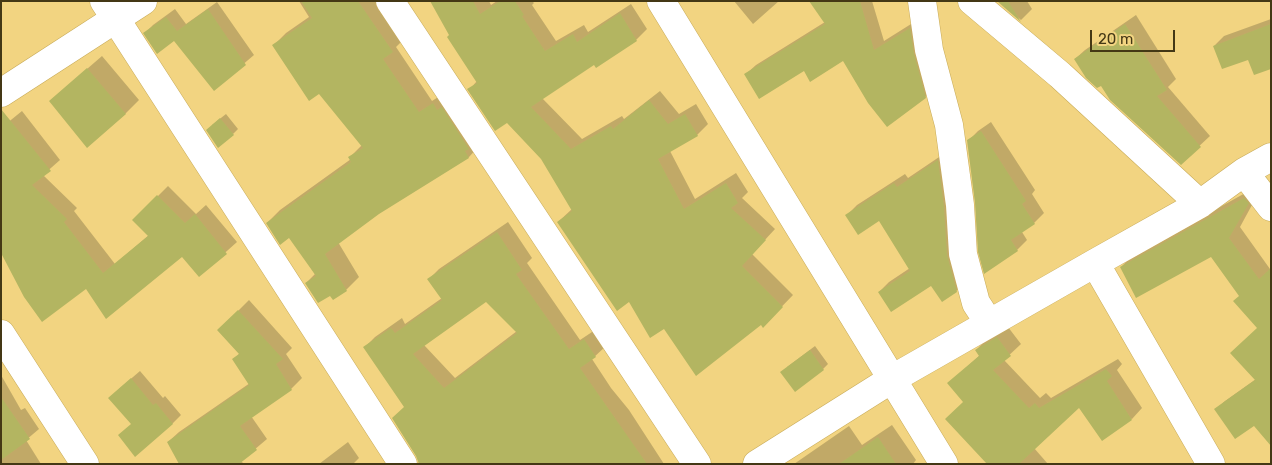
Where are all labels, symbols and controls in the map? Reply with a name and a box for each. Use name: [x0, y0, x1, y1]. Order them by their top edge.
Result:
scale bar: [1092, 20, 1177, 52]
text: 20 m: [1098, 30, 1133, 48]

